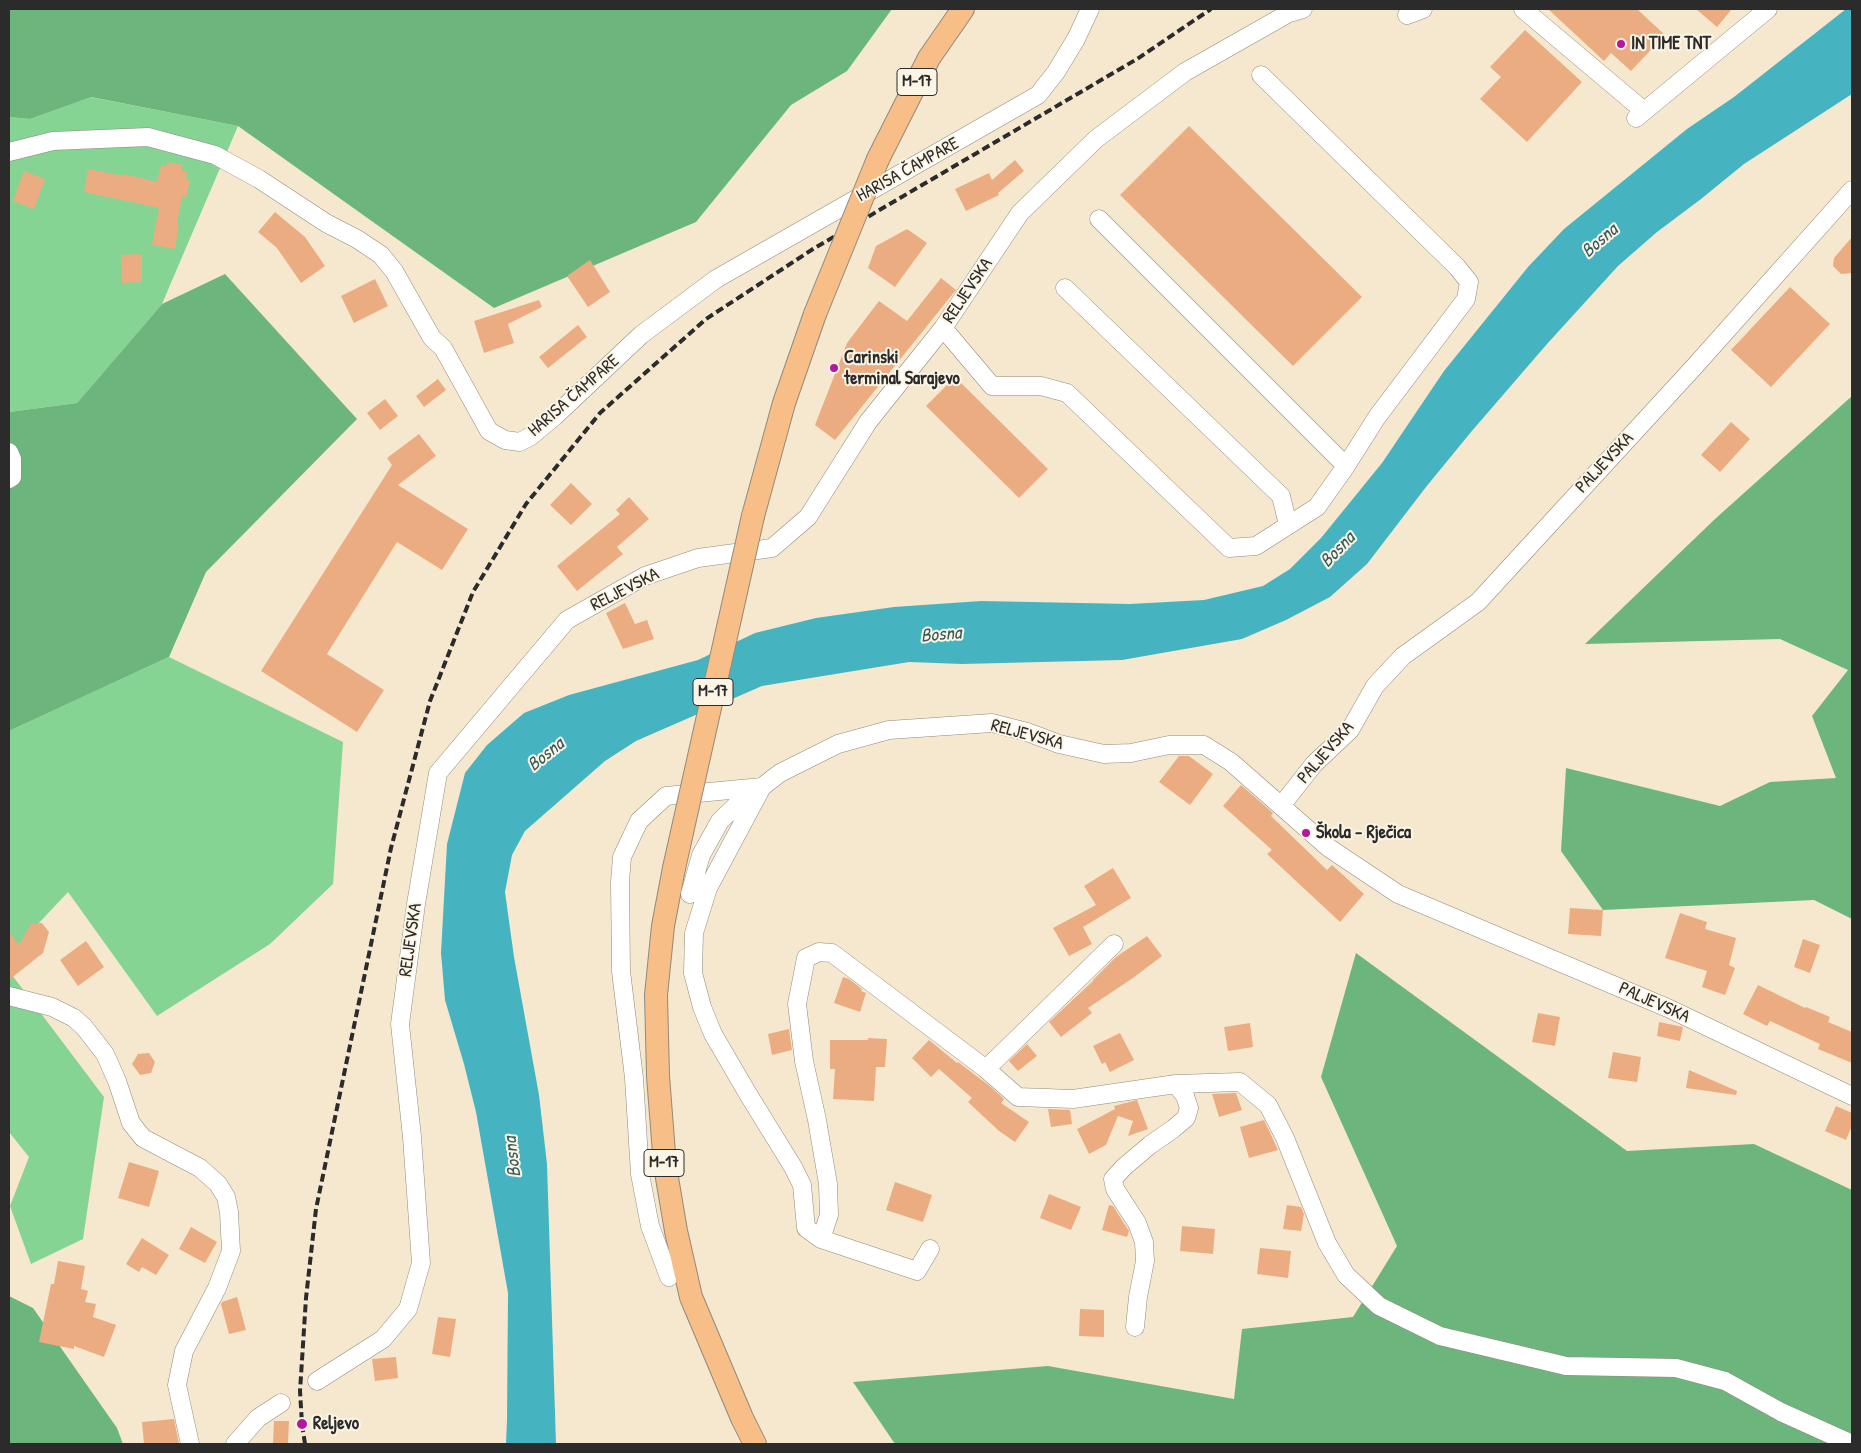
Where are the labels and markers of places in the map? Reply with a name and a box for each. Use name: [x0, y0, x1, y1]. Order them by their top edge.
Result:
place label: IN TIME TNT: [1631, 33, 1711, 55]
marker: IN TIME TNT: [1615, 38, 1627, 50]
place label: Carinski terminal Sarajevo: [844, 347, 960, 389]
marker: Carinski terminal Sarajevo: [828, 362, 840, 374]
place label: Škola - Rječica: [1316, 822, 1411, 844]
marker: Škola - Rječica: [1300, 827, 1312, 839]
place label: Reljevo: [313, 1413, 359, 1435]
marker: Reljevo: [295, 1417, 309, 1431]

